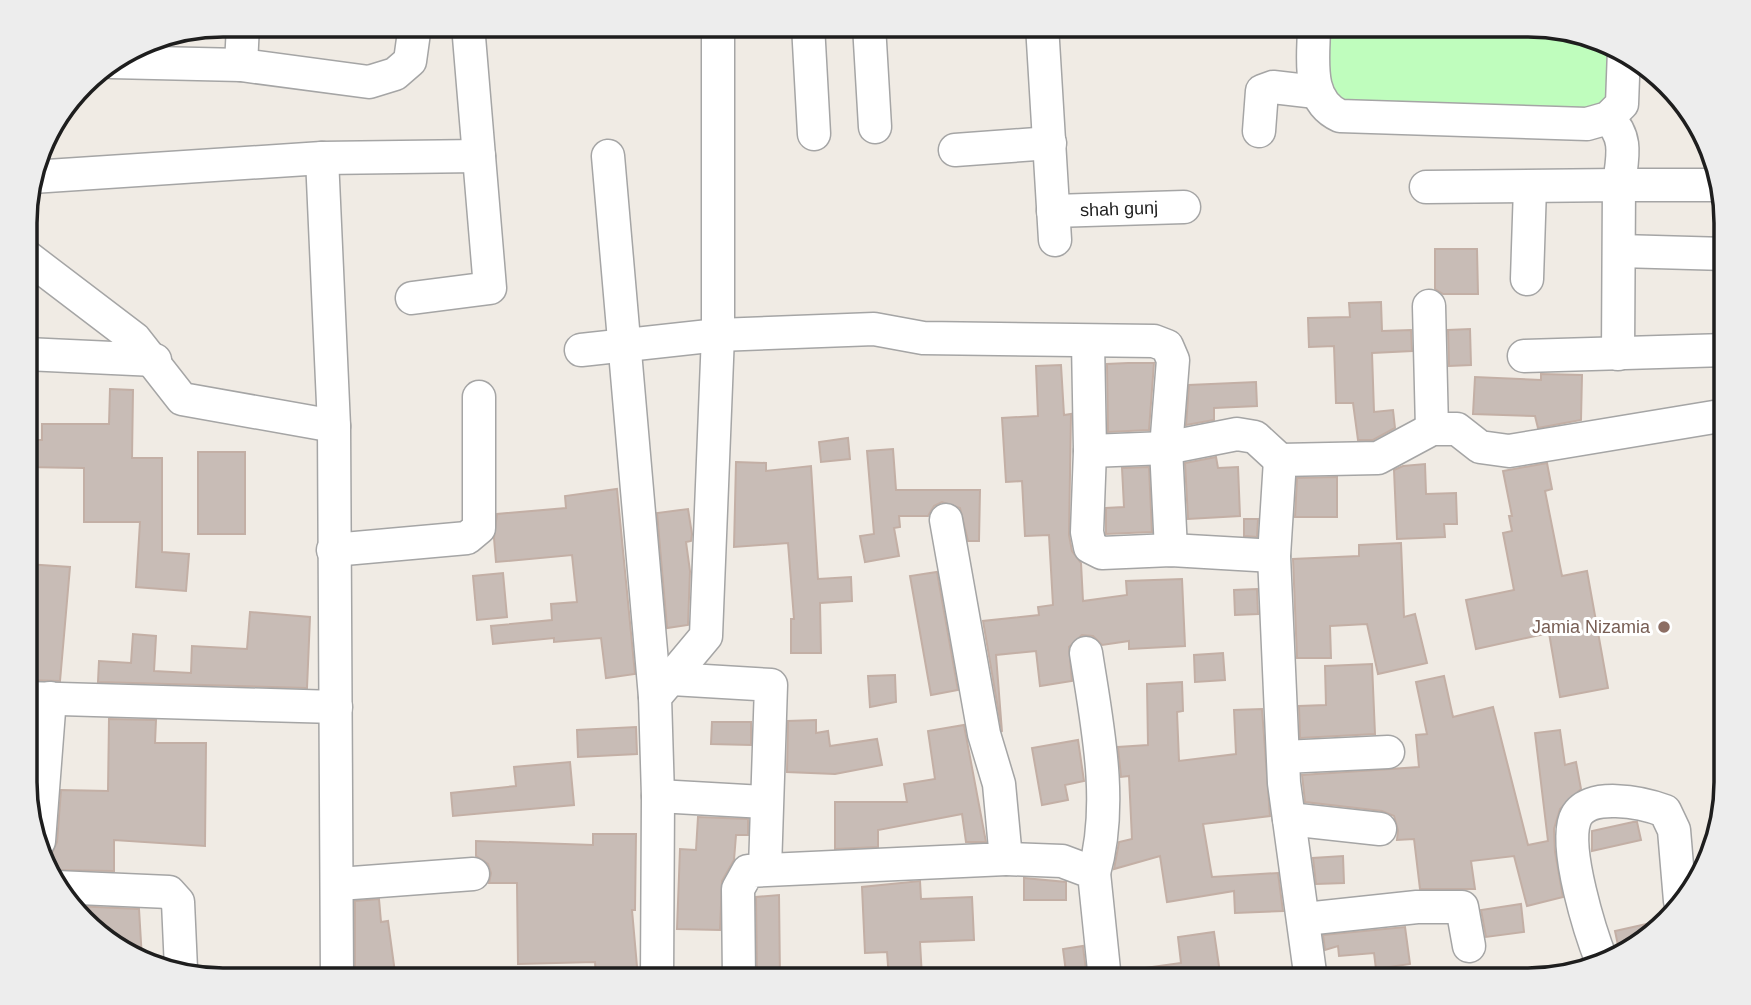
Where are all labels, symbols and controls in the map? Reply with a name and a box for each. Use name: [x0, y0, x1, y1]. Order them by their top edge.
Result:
street label: shah gunj: [1080, 198, 1158, 220]
place label: Jamia Nizamia: [1532, 617, 1651, 637]
marker: Jamia Nizamia: [1656, 619, 1672, 635]

